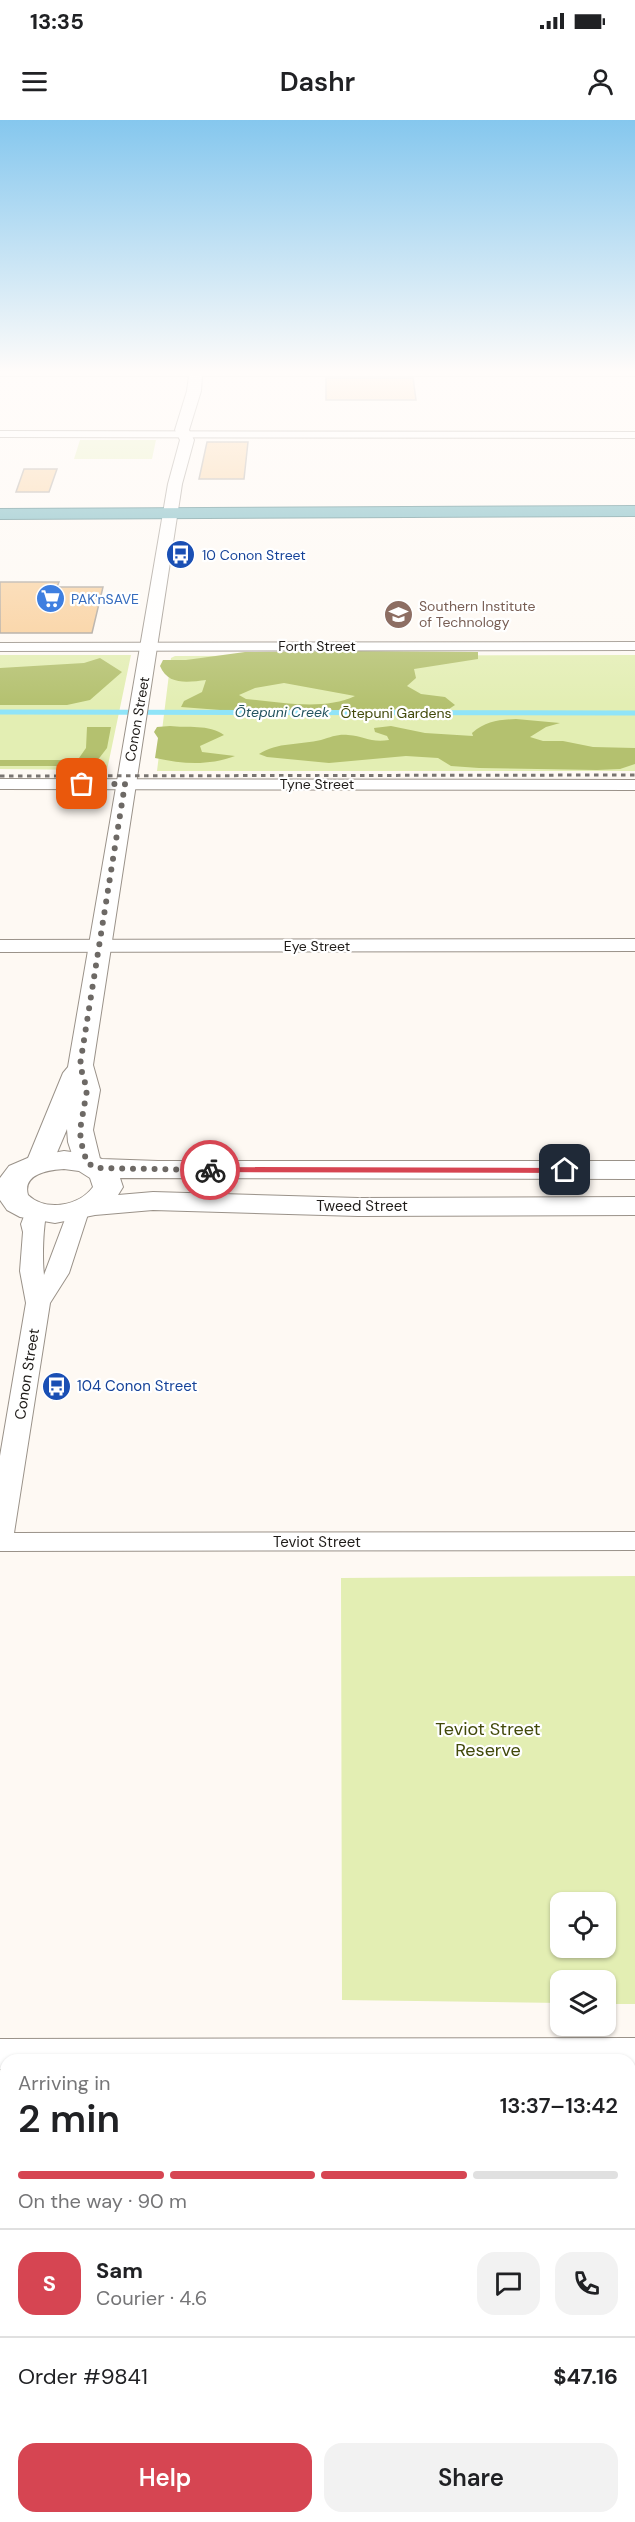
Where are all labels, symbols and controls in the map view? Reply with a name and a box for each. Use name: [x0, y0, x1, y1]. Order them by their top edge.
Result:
text: 13:35: [30, 7, 84, 36]
text: Dashr: [280, 64, 355, 99]
icon: menu: [18, 65, 51, 98]
icon: person: [584, 65, 617, 98]
bus stop icon: 10 Conon Street: [165, 539, 197, 571]
place label: 10 Conon Street: [202, 546, 306, 564]
supermarket icon: PAK'nSAVE: [34, 583, 66, 615]
place label: PAK'nSAVE: [71, 590, 139, 608]
place label: Southern Institute of Technology: [419, 597, 536, 631]
school or university icon: Southern Institute of Technology: [382, 598, 414, 630]
street label: Forth Street: [278, 637, 356, 655]
street label: Conon Street: [121, 675, 153, 763]
water label: Ōtepuni Creek: [235, 703, 330, 721]
park label: Ōtepuni Gardens: [341, 704, 451, 722]
pin: [56, 758, 107, 809]
icon: bag: [65, 767, 98, 800]
street label: Tyne Street: [280, 775, 354, 793]
street label: Eye Street: [284, 937, 350, 955]
courier: [180, 1140, 240, 1200]
pin: [539, 1144, 590, 1195]
icon: home: [548, 1153, 581, 1186]
icon: bike: [194, 1154, 227, 1187]
street label: Tweed Street: [316, 1196, 408, 1216]
street label: Conon Street: [10, 1327, 44, 1421]
bus stop icon: 104 Conon Street: [40, 1370, 72, 1402]
place label: 104 Conon Street: [77, 1376, 197, 1396]
street label: Teviot Street: [273, 1532, 361, 1552]
park label: Teviot Street Reserve: [435, 1717, 541, 1762]
map controls: [550, 1892, 616, 2036]
button: locate: [550, 1892, 616, 1958]
button: layers: [550, 1970, 616, 2036]
text: Arriving in: [18, 2070, 110, 2096]
text: 13:37–13:42: [500, 2091, 618, 2120]
text: 2 min: [18, 2093, 120, 2144]
text: On the way · 90 m: [18, 2188, 187, 2214]
button: chat: [477, 2252, 540, 2315]
button: phone: [555, 2252, 618, 2315]
text: Sam: [96, 2256, 143, 2285]
text: S: [43, 2269, 56, 2298]
text: Courier · 4.6: [96, 2285, 207, 2311]
text: Order #9841: [18, 2362, 148, 2391]
text: $47.16: [553, 2362, 618, 2391]
button: Help: [18, 2443, 312, 2512]
button: Share: [324, 2443, 618, 2512]

